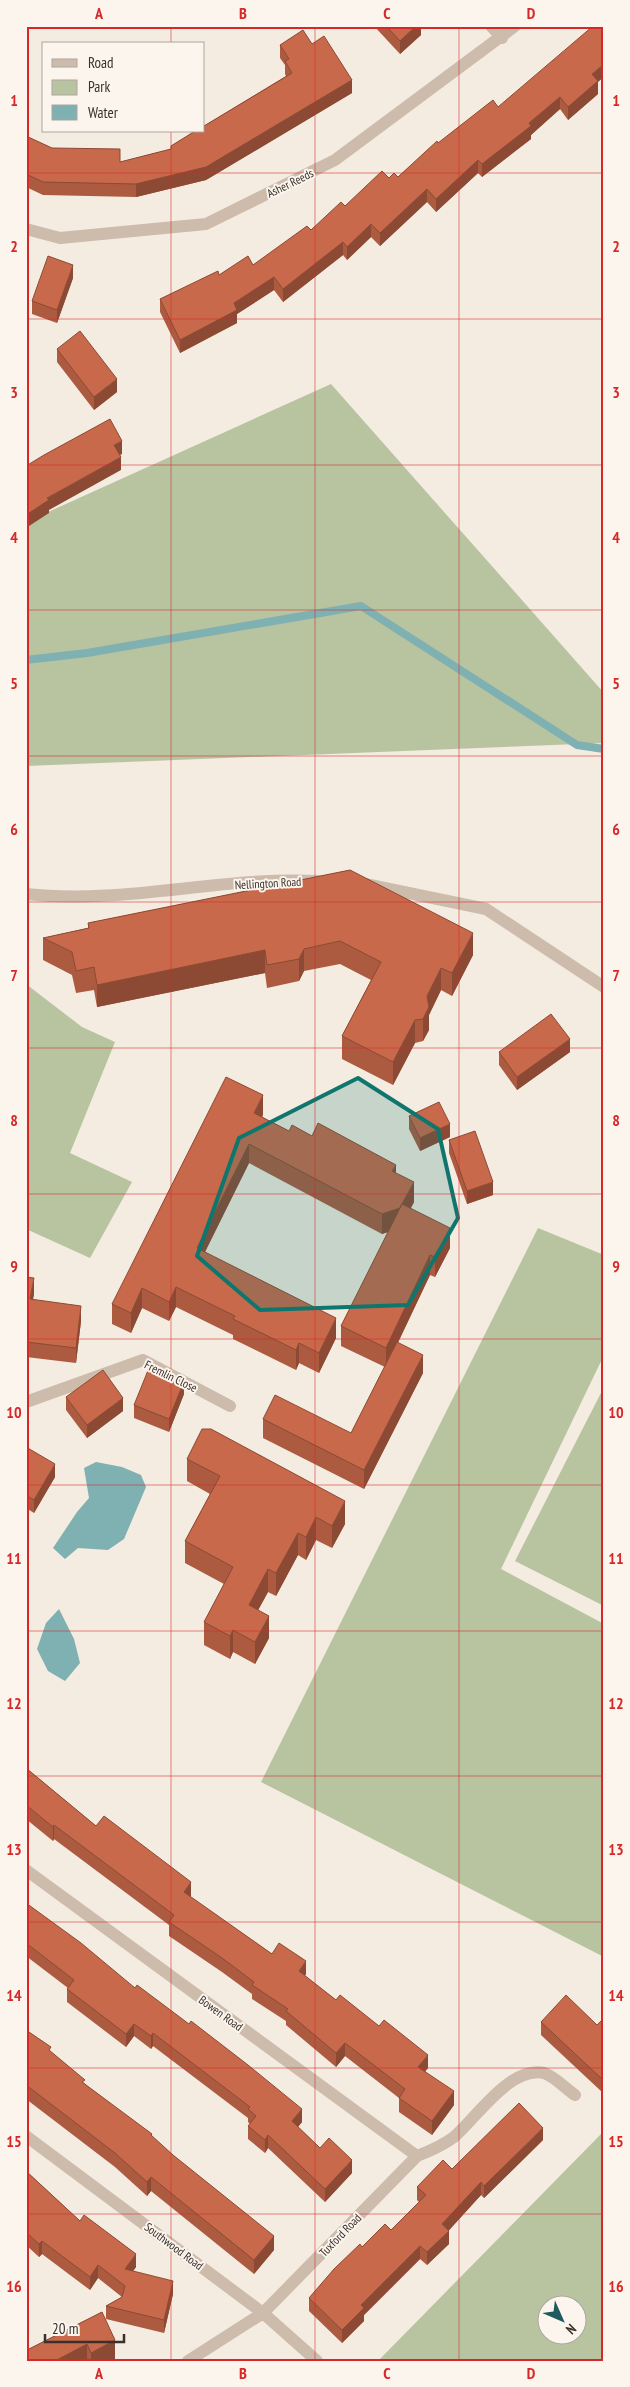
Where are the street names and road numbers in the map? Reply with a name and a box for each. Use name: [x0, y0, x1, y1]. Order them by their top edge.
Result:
street label: Asher Reeds: [264, 165, 316, 201]
street label: Nellington Road: [234, 874, 302, 892]
street label: Fremlin Close: [142, 1357, 200, 1395]
street label: Bowen Road: [196, 1992, 246, 2034]
street label: Tuxford Road: [316, 2210, 364, 2260]
street label: Southwood Road: [142, 2219, 206, 2273]

